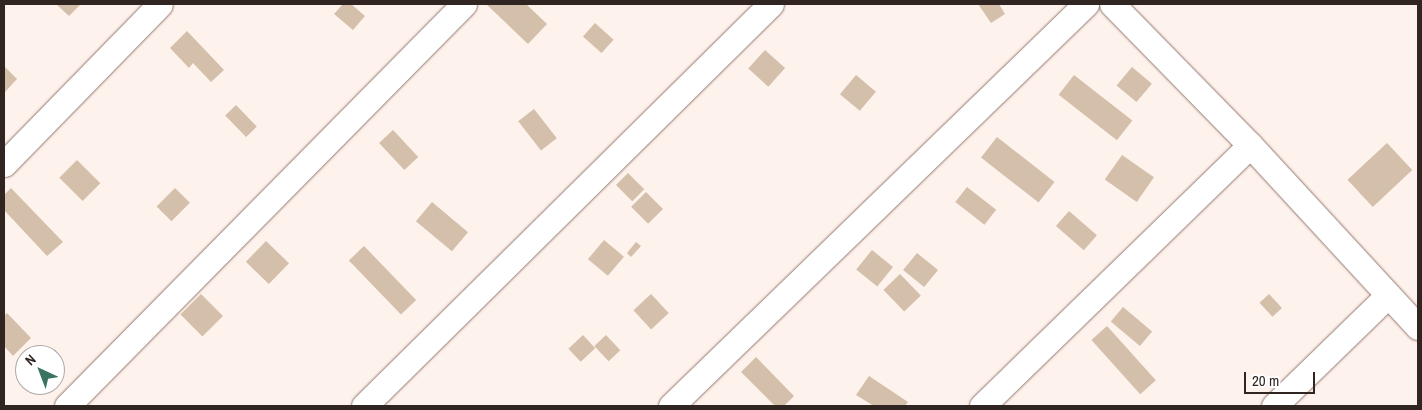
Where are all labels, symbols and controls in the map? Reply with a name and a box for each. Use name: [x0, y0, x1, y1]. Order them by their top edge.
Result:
north arrow: [15, 345, 65, 395]
text: N: [21, 350, 40, 369]
scale bar: [1247, 362, 1318, 394]
text: 20 m: [1252, 370, 1279, 391]

